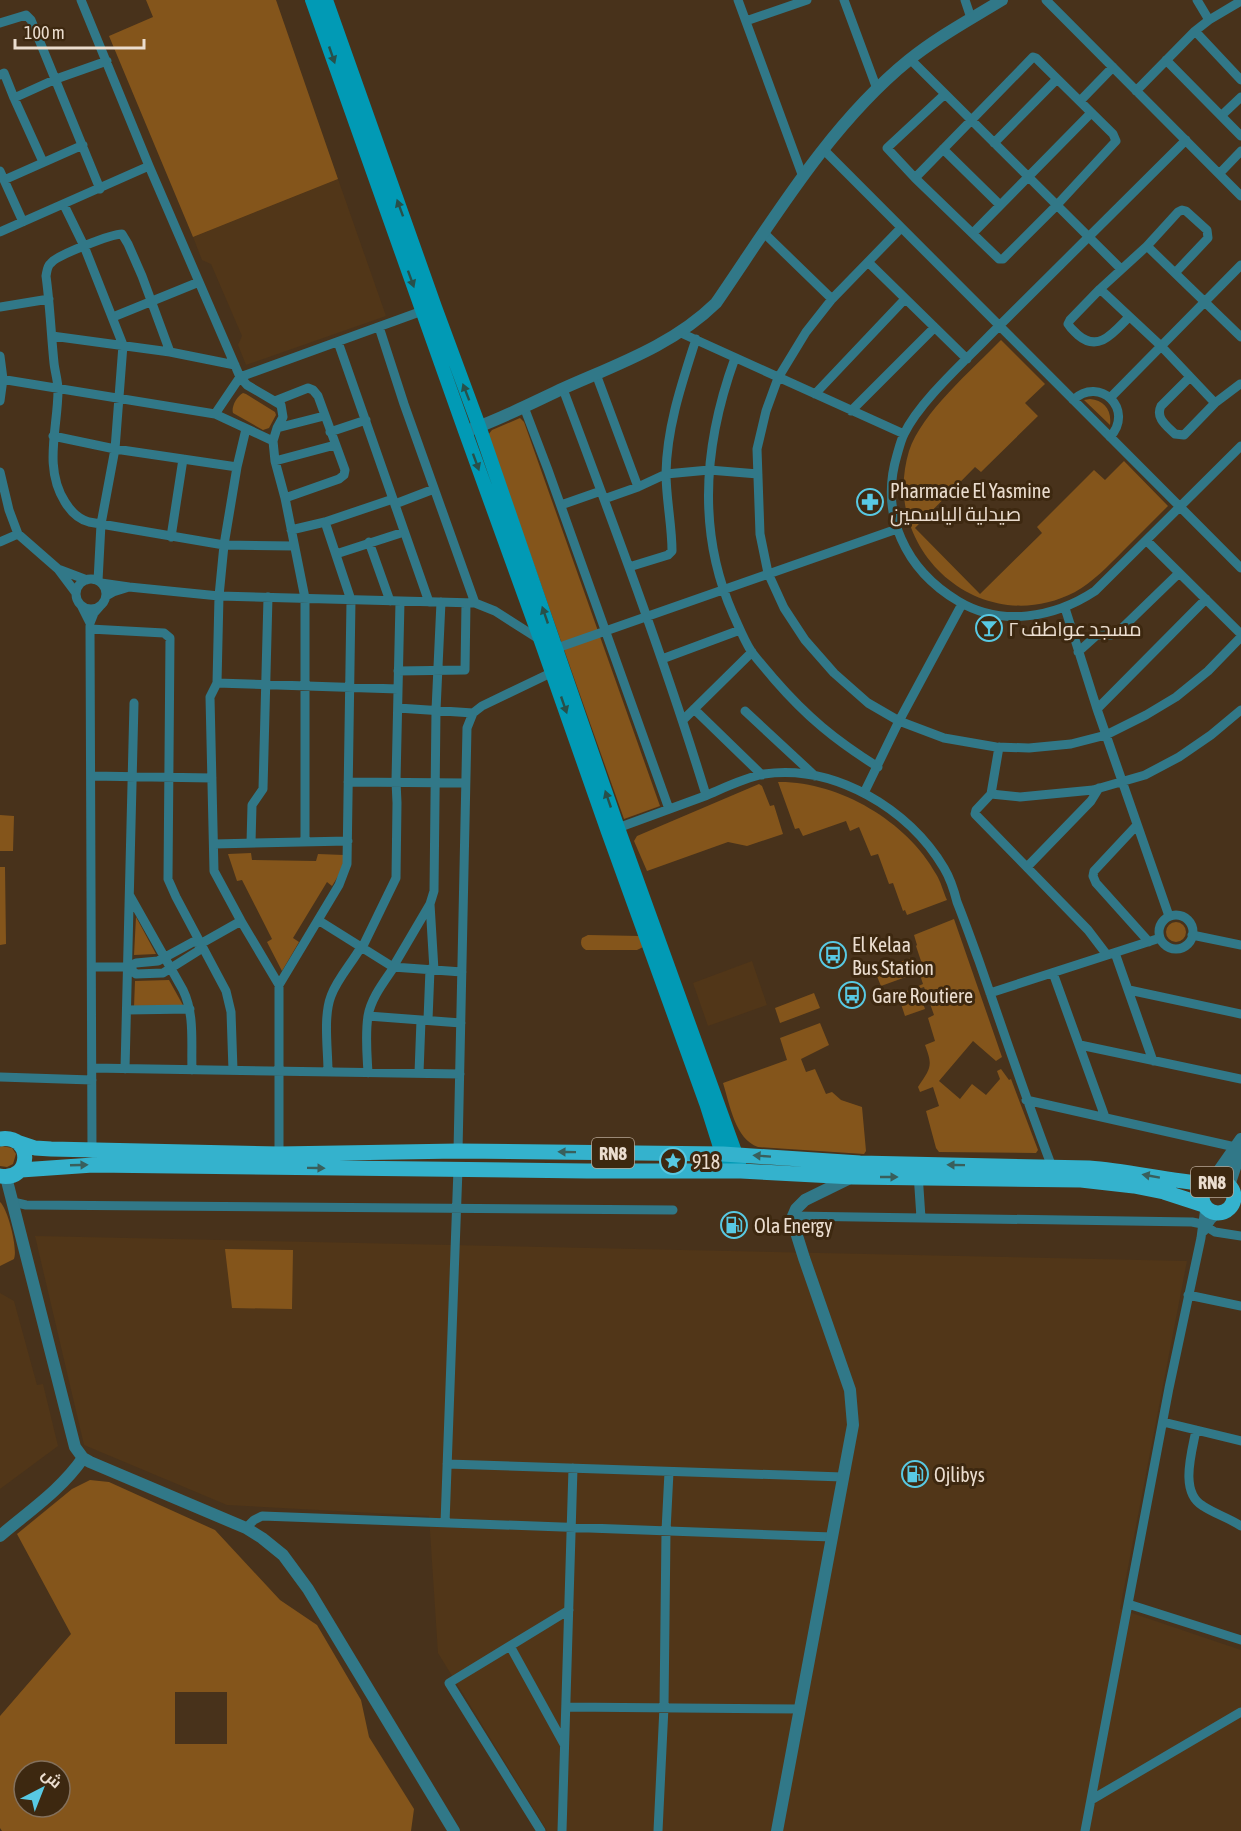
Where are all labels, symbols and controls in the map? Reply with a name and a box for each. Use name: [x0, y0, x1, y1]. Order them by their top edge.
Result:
scale bar: [15, 12, 144, 50]
text: 100 m: [24, 22, 65, 43]
one-way arrow: [327, 46, 337, 64]
one-way arrow: [394, 199, 404, 217]
one-way arrow: [406, 270, 416, 288]
one-way arrow: [461, 382, 471, 400]
one-way arrow: [472, 453, 482, 471]
place label: Pharmacie El Yasmine صيدلية الياسمين: [890, 479, 1051, 527]
pharmacy icon: Pharmacie El Yasmine صيدلية الياسمين: [855, 487, 885, 517]
one-way arrow: [540, 606, 550, 624]
bar icon: مسجد عواطف ٢: [974, 613, 1004, 643]
place label: مسجد عواطف ٢: [1008, 617, 1142, 641]
one-way arrow: [559, 696, 569, 714]
one-way arrow: [603, 790, 613, 808]
place label: El Kelaa Bus Station: [852, 933, 934, 979]
bus stop icon: El Kelaa Bus Station: [818, 940, 848, 970]
bus stop icon: Gare Routiere: [837, 980, 867, 1010]
place label: Gare Routiere: [872, 984, 973, 1007]
road number: RN8: [592, 1138, 634, 1168]
place icon: 918: [658, 1146, 688, 1176]
one-way arrow: [557, 1147, 576, 1157]
place label: 918: [692, 1150, 720, 1173]
one-way arrow: [752, 1152, 771, 1161]
one-way arrow: [947, 1160, 966, 1170]
one-way arrow: [70, 1161, 89, 1170]
one-way arrow: [307, 1163, 326, 1173]
road number: RN8: [1191, 1167, 1233, 1197]
one-way arrow: [1141, 1171, 1160, 1180]
one-way arrow: [880, 1172, 899, 1182]
fuel station icon: Ola Energy: [719, 1210, 749, 1240]
place label: Ola Energy: [754, 1214, 832, 1237]
fuel station icon: Ojlibys: [900, 1459, 930, 1489]
place label: Ojlibys: [934, 1463, 985, 1486]
north arrow: [12, 1759, 72, 1819]
text: ش: [38, 1764, 66, 1792]

